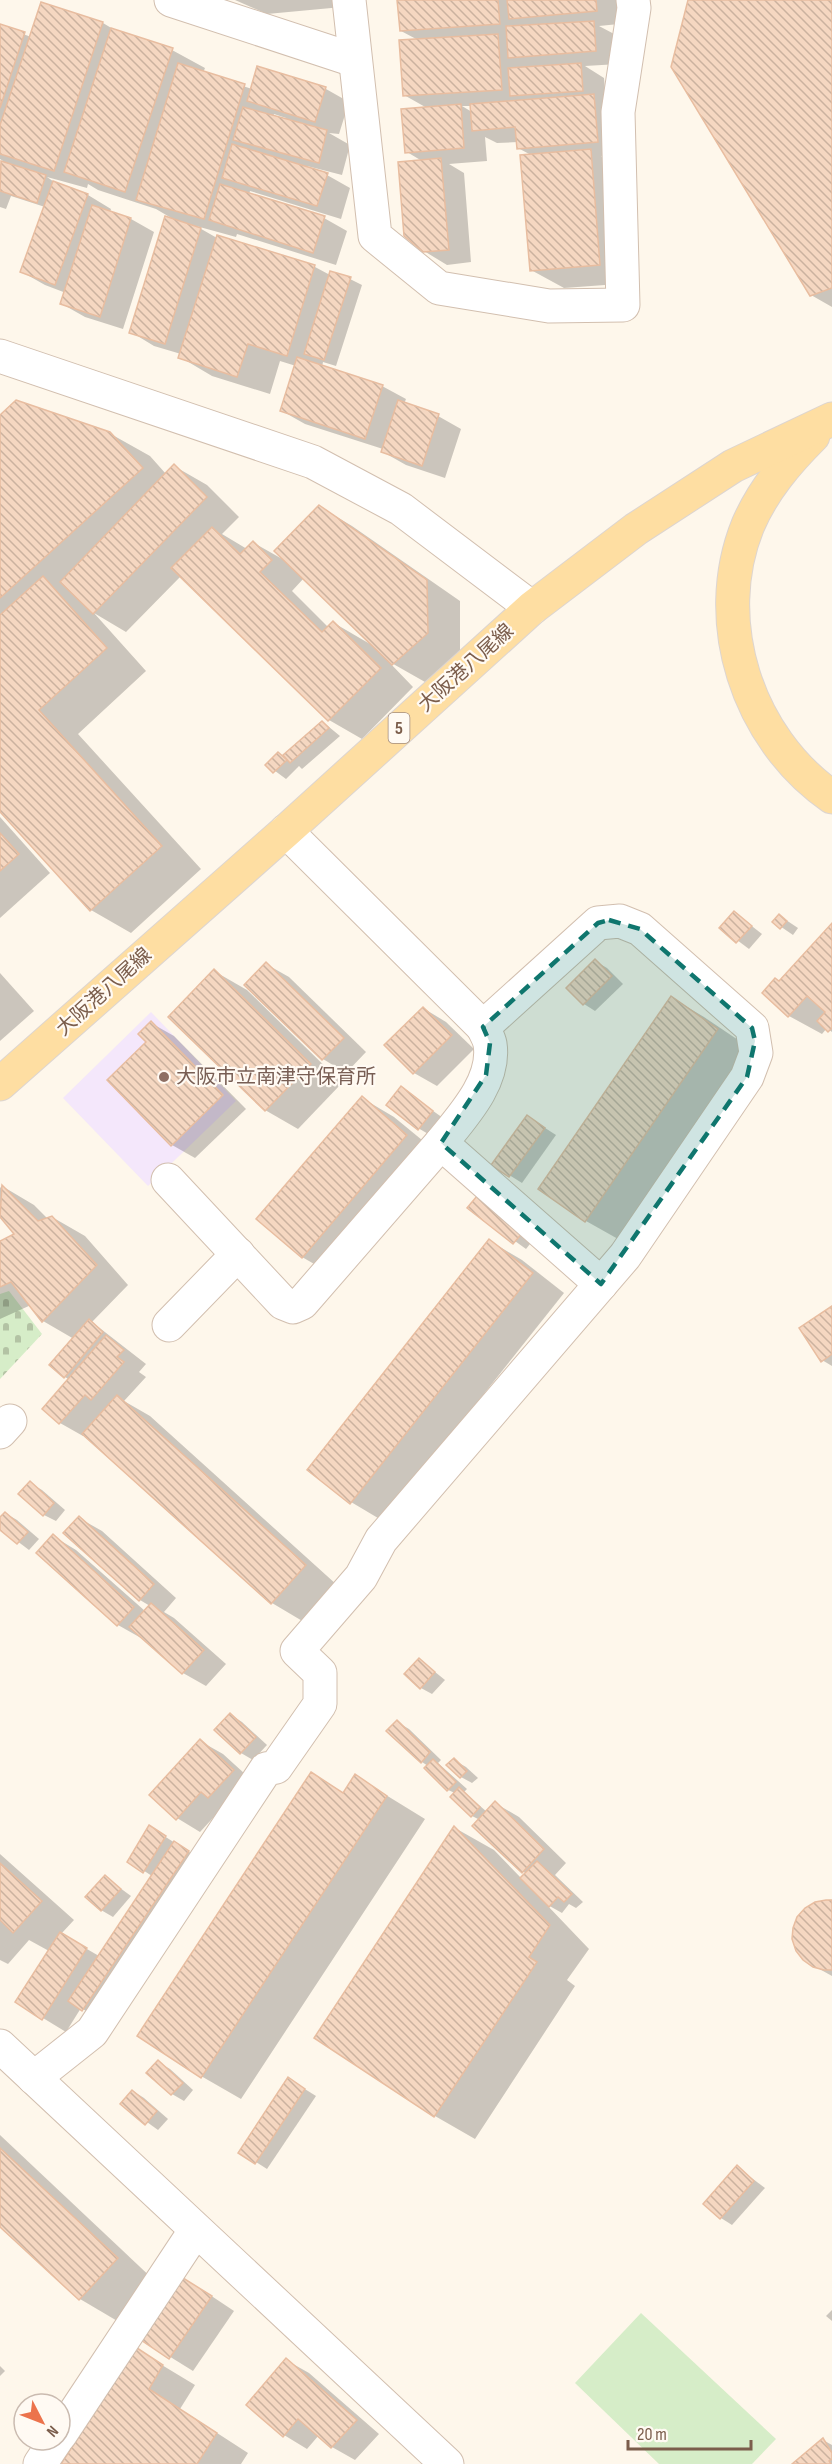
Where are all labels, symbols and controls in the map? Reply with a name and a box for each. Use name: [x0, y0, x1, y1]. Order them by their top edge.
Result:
street label: 大阪港八尾線: [413, 619, 519, 717]
road number: 5: [388, 713, 410, 743]
street label: 大阪港八尾線: [51, 943, 157, 1041]
place label: 大阪市立南津守保育所: [176, 1065, 376, 1089]
marker: 大阪市立南津守保育所: [157, 1070, 171, 1084]
north arrow: [12, 2392, 72, 2452]
scale bar: [628, 2413, 751, 2451]
text: N: [42, 2422, 62, 2441]
text: 20 m: [637, 2424, 667, 2445]

